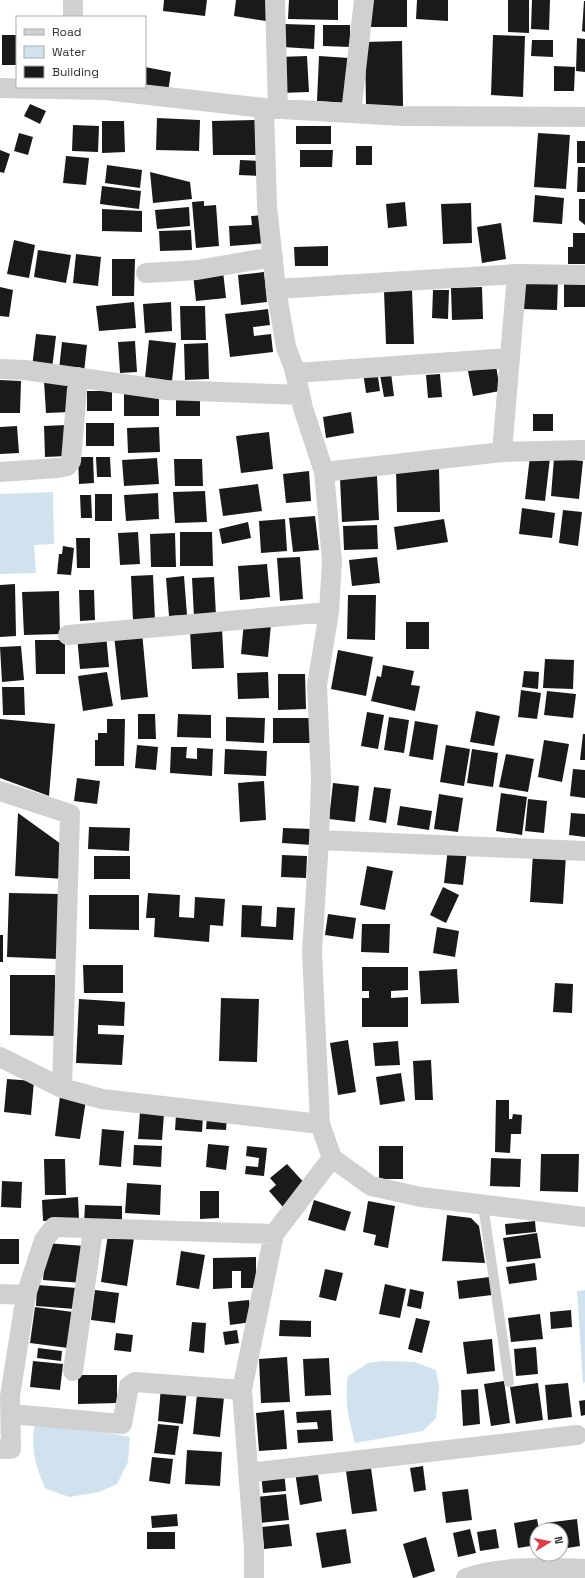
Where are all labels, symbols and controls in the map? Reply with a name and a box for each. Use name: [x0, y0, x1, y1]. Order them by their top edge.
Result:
legend: [16, 16, 146, 88]
text: Road: [52, 24, 81, 40]
text: Water: [52, 44, 86, 60]
text: Building: [52, 64, 99, 80]
north arrow: [529, 1522, 569, 1562]
text: N: [551, 1535, 566, 1545]

